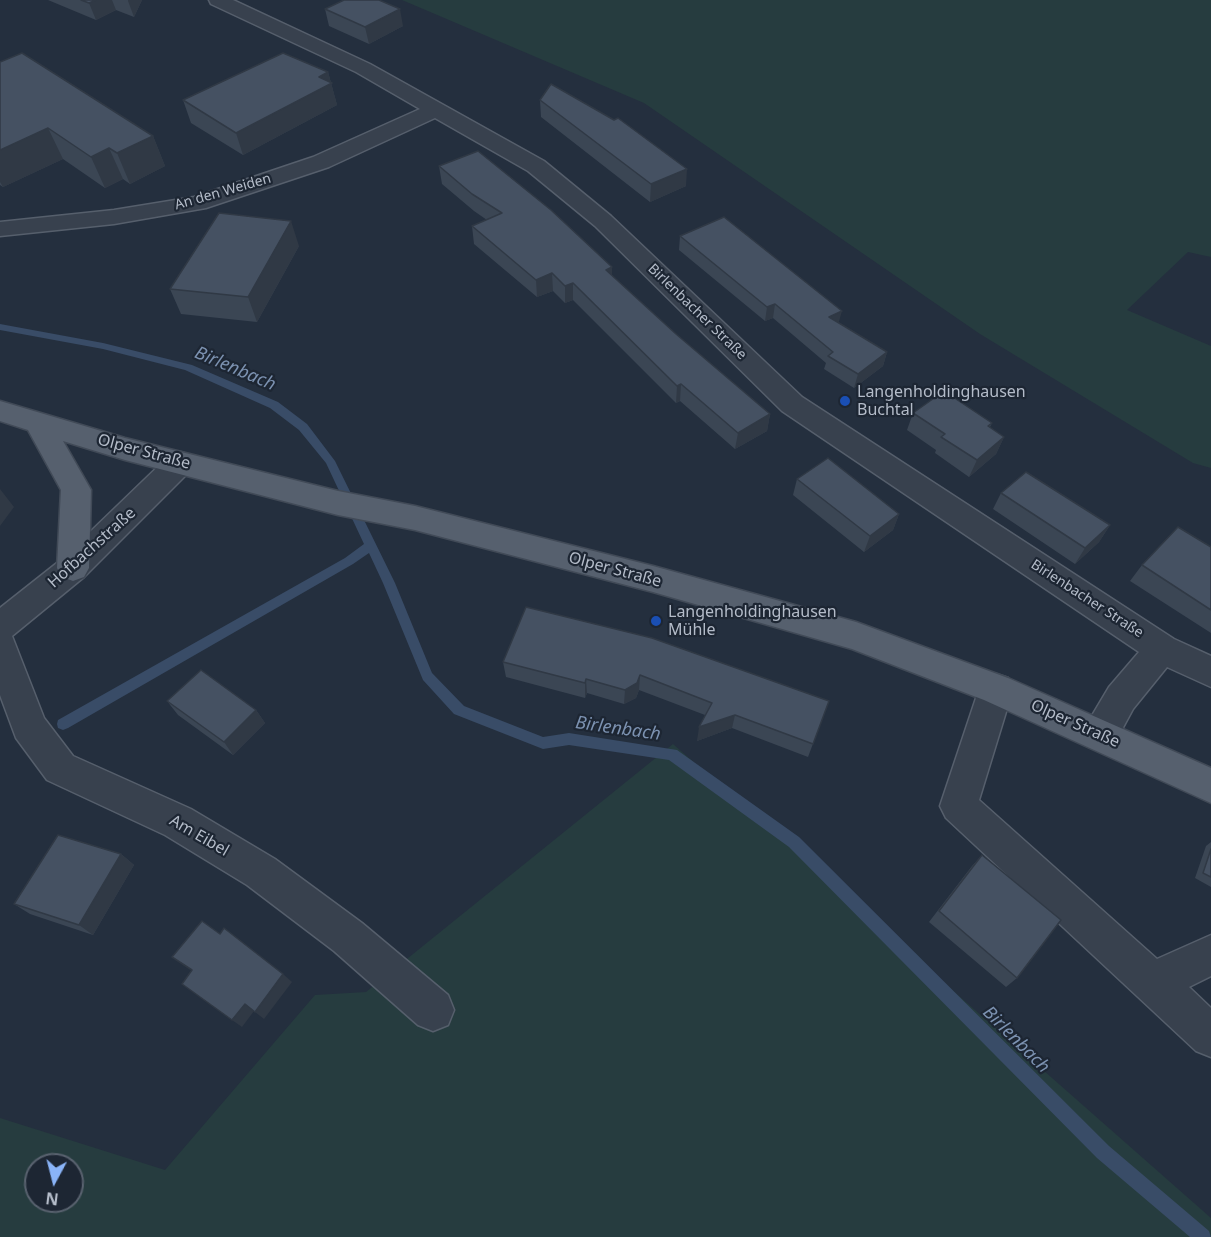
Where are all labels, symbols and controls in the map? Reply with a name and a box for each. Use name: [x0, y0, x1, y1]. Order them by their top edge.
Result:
street label: An den Weiden: [173, 170, 273, 214]
street label: Birlenbacher Straße: [644, 261, 750, 363]
water label: Birlenbach: [191, 342, 279, 396]
place label: Langenholdinghausen Buchtal: [857, 382, 1026, 420]
marker: Langenholdinghausen Buchtal: [838, 394, 852, 408]
street label: Olper Straße: [96, 430, 192, 474]
street label: Hofbachstraße: [44, 504, 140, 592]
street label: Olper Straße: [567, 548, 663, 592]
street label: Birlenbacher Straße: [1028, 556, 1146, 642]
place label: Langenholdinghausen Mühle: [668, 602, 837, 640]
marker: Langenholdinghausen Mühle: [649, 614, 663, 628]
street label: Olper Straße: [1028, 696, 1122, 752]
water label: Birlenbach: [574, 712, 662, 746]
street label: Am Eibel: [166, 811, 232, 861]
water label: Birlenbach: [978, 1002, 1054, 1078]
north arrow: [24, 1153, 84, 1213]
text: N: [44, 1187, 60, 1211]

